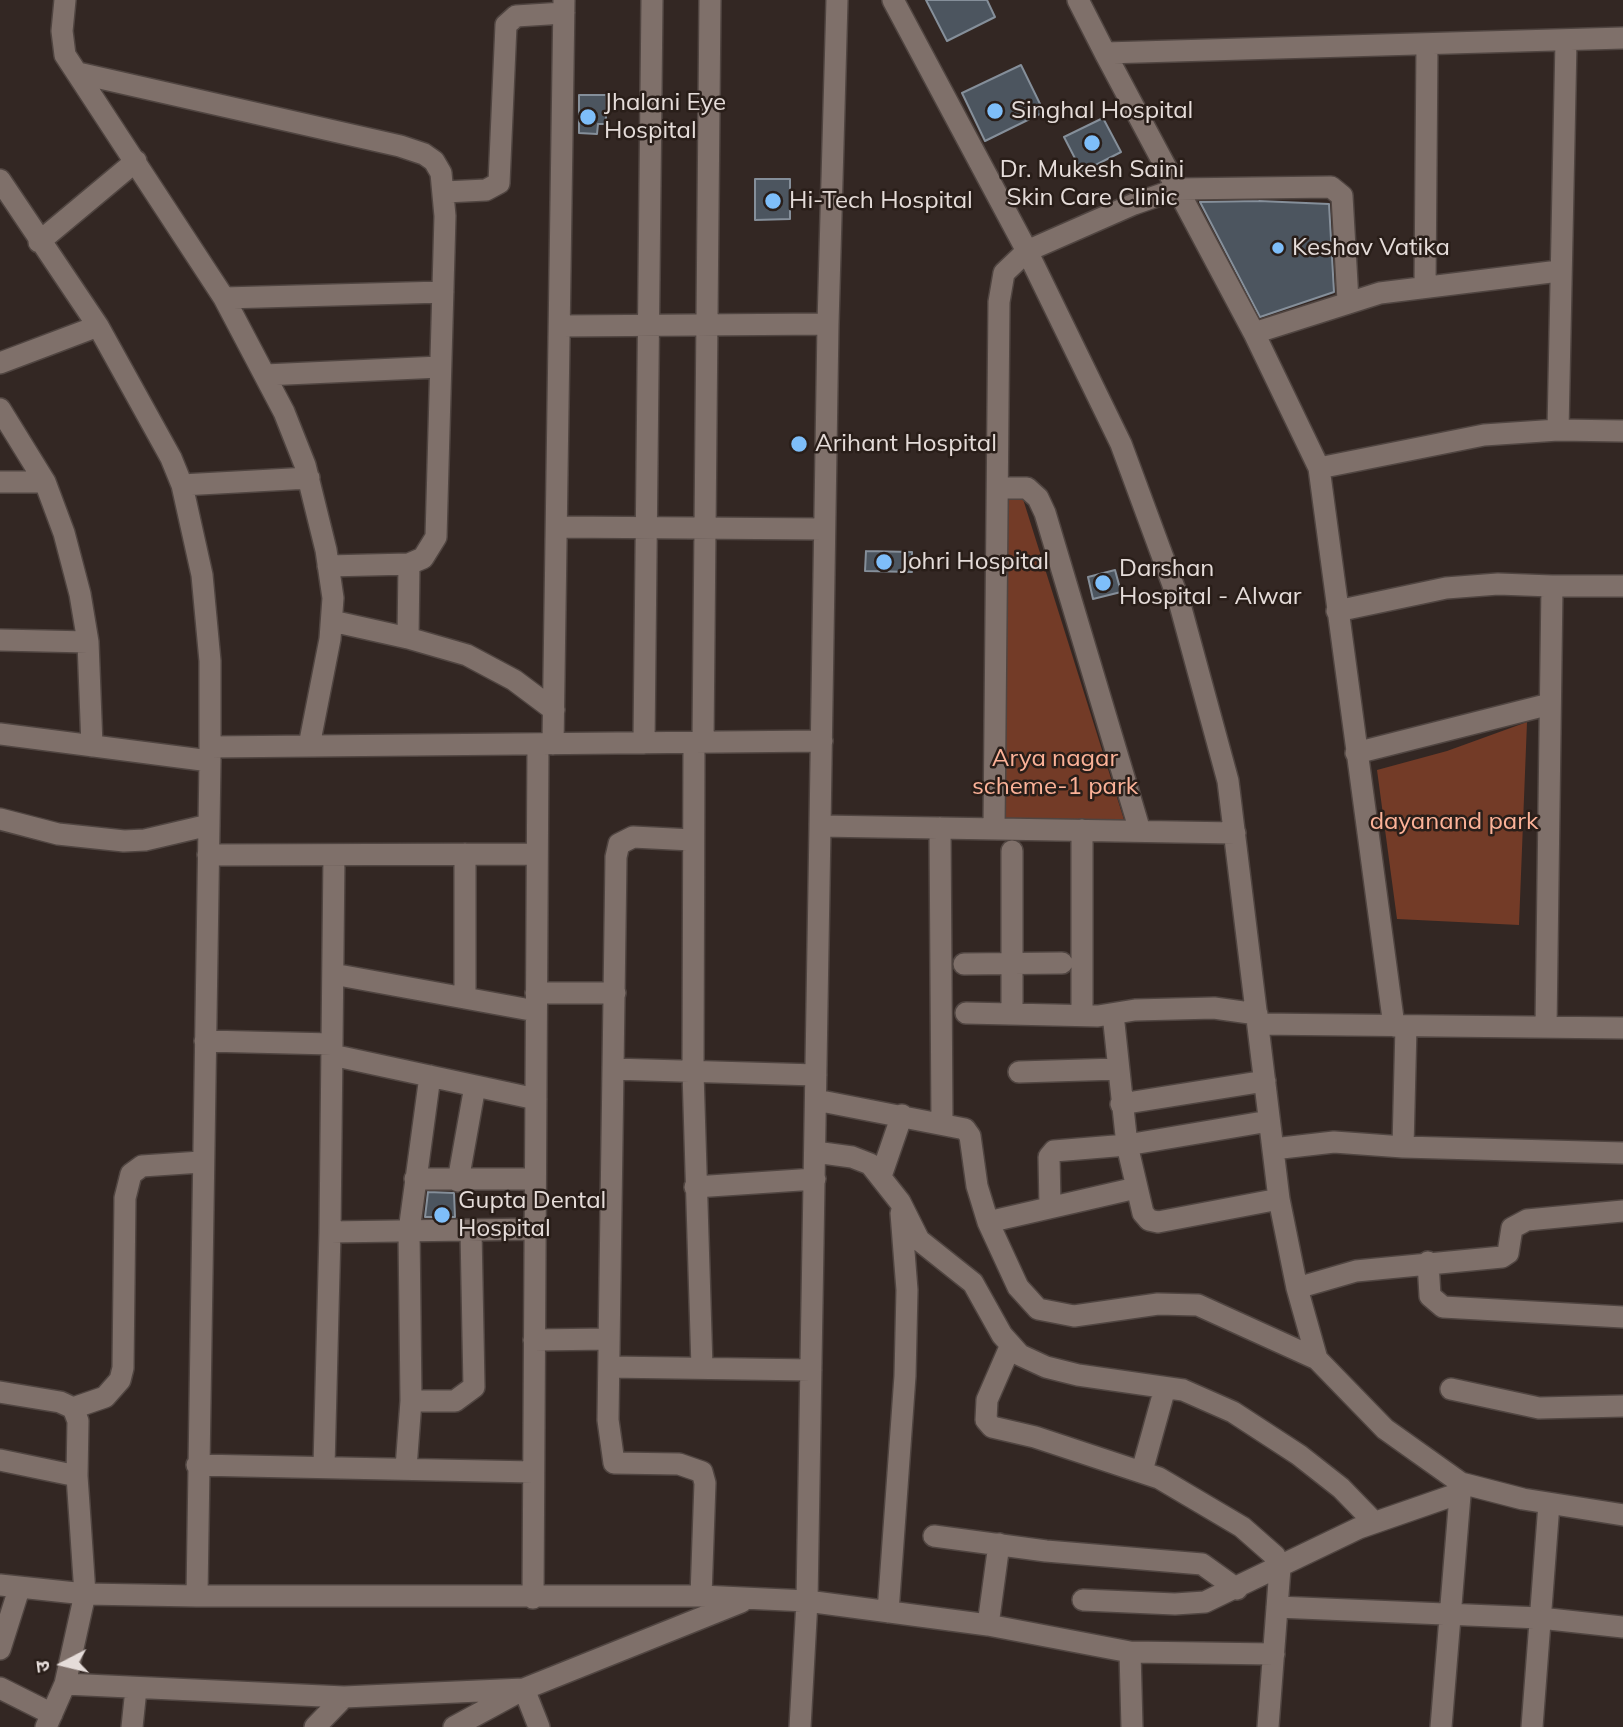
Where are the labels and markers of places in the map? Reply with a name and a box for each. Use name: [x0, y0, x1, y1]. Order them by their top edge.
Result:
place label: Jhalani Eye Hospital: [604, 89, 726, 145]
place label: Singhal Hospital: [1011, 97, 1193, 125]
marker: Singhal Hospital: [985, 101, 1005, 121]
marker: Jhalani Eye Hospital: [578, 107, 598, 127]
marker: Dr. Mukesh Saini Skin Care Clinic: [1082, 133, 1102, 153]
place label: Dr. Mukesh Saini Skin Care Clinic: [1000, 156, 1184, 212]
place label: Hi-Tech Hospital: [789, 187, 973, 215]
marker: Hi-Tech Hospital: [763, 191, 783, 211]
place label: Keshav Vatika: [1292, 234, 1450, 262]
marker: Keshav Vatika: [1270, 240, 1286, 256]
place label: Arihant Hospital: [815, 430, 997, 458]
marker: Arihant Hospital: [789, 434, 809, 454]
place label: Johri Hospital: [900, 548, 1049, 576]
marker: Johri Hospital: [874, 552, 894, 572]
place label: Darshan Hospital - Alwar: [1119, 555, 1301, 611]
marker: Darshan Hospital - Alwar: [1093, 573, 1113, 593]
place label: Gupta Dental Hospital: [458, 1187, 606, 1243]
marker: Gupta Dental Hospital: [432, 1205, 452, 1225]

